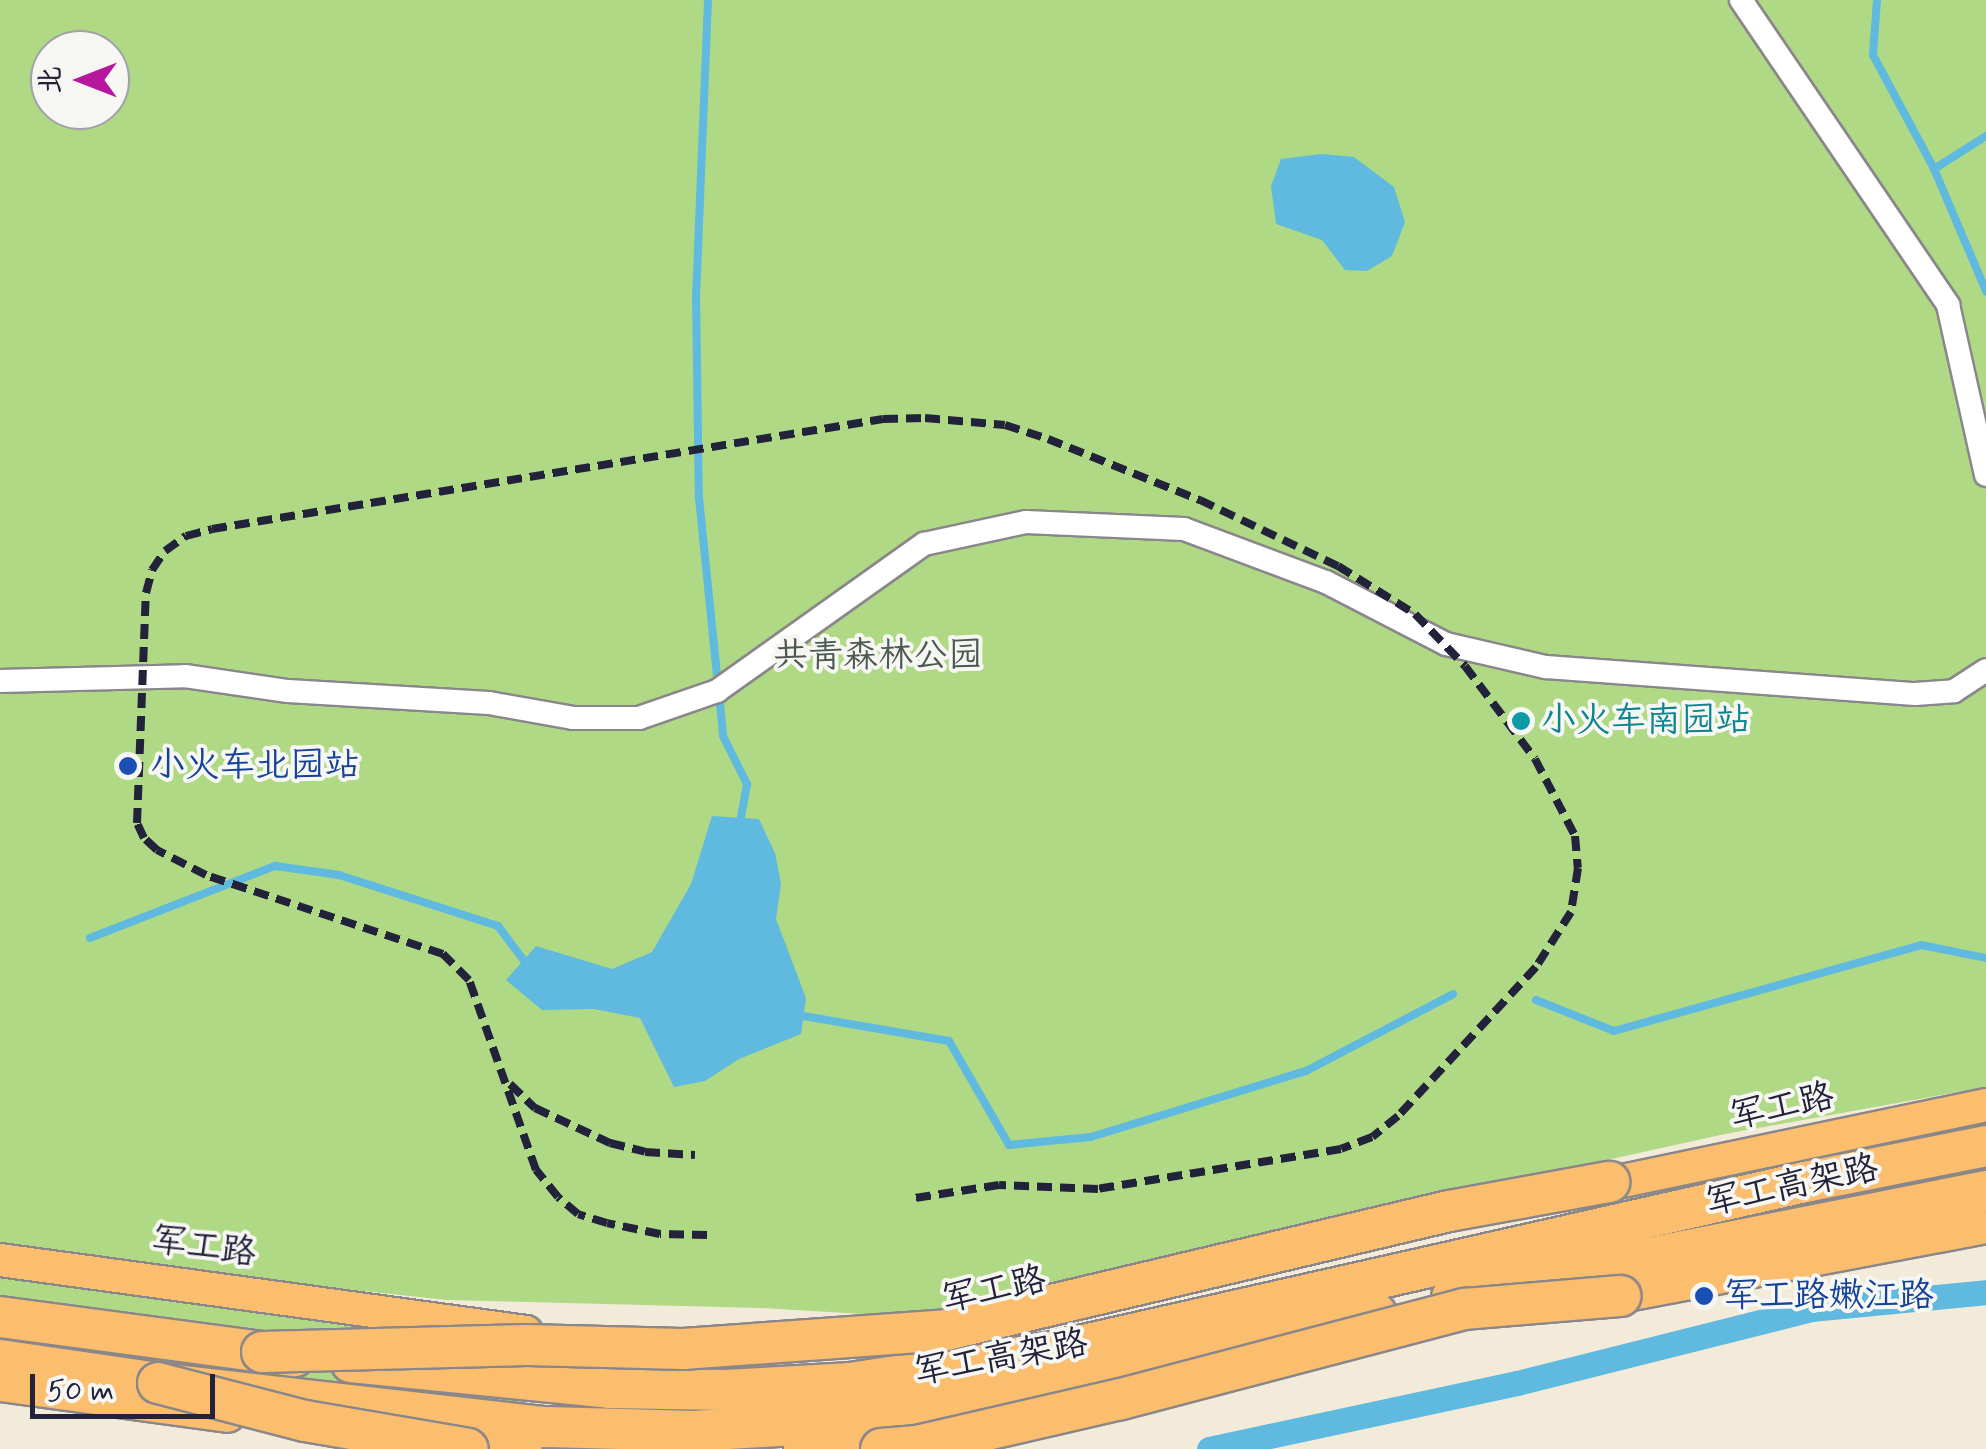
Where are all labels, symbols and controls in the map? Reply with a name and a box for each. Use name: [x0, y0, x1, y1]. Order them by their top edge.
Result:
north arrow: [30, 30, 130, 130]
text: 北: [33, 66, 70, 94]
park label: 共青森林公园: [773, 635, 983, 677]
place label: 小火车南园站: [1541, 700, 1751, 742]
marker: 小火车南园站: [1510, 710, 1532, 732]
place label: 小火车北园站: [150, 745, 360, 787]
marker: 小火车北园站: [115, 753, 141, 779]
street label: 军工路: [1726, 1076, 1838, 1138]
street label: 军工高架路: [1702, 1147, 1882, 1225]
street label: 军工路: [149, 1219, 259, 1275]
street label: 军工路: [938, 1259, 1050, 1321]
place label: 军工路嫩江路: [1724, 1275, 1934, 1317]
marker: 军工路嫩江路: [1693, 1285, 1715, 1307]
street label: 军工高架路: [911, 1322, 1091, 1394]
scale bar: [35, 1354, 220, 1416]
text: 50 m: [47, 1372, 114, 1411]

